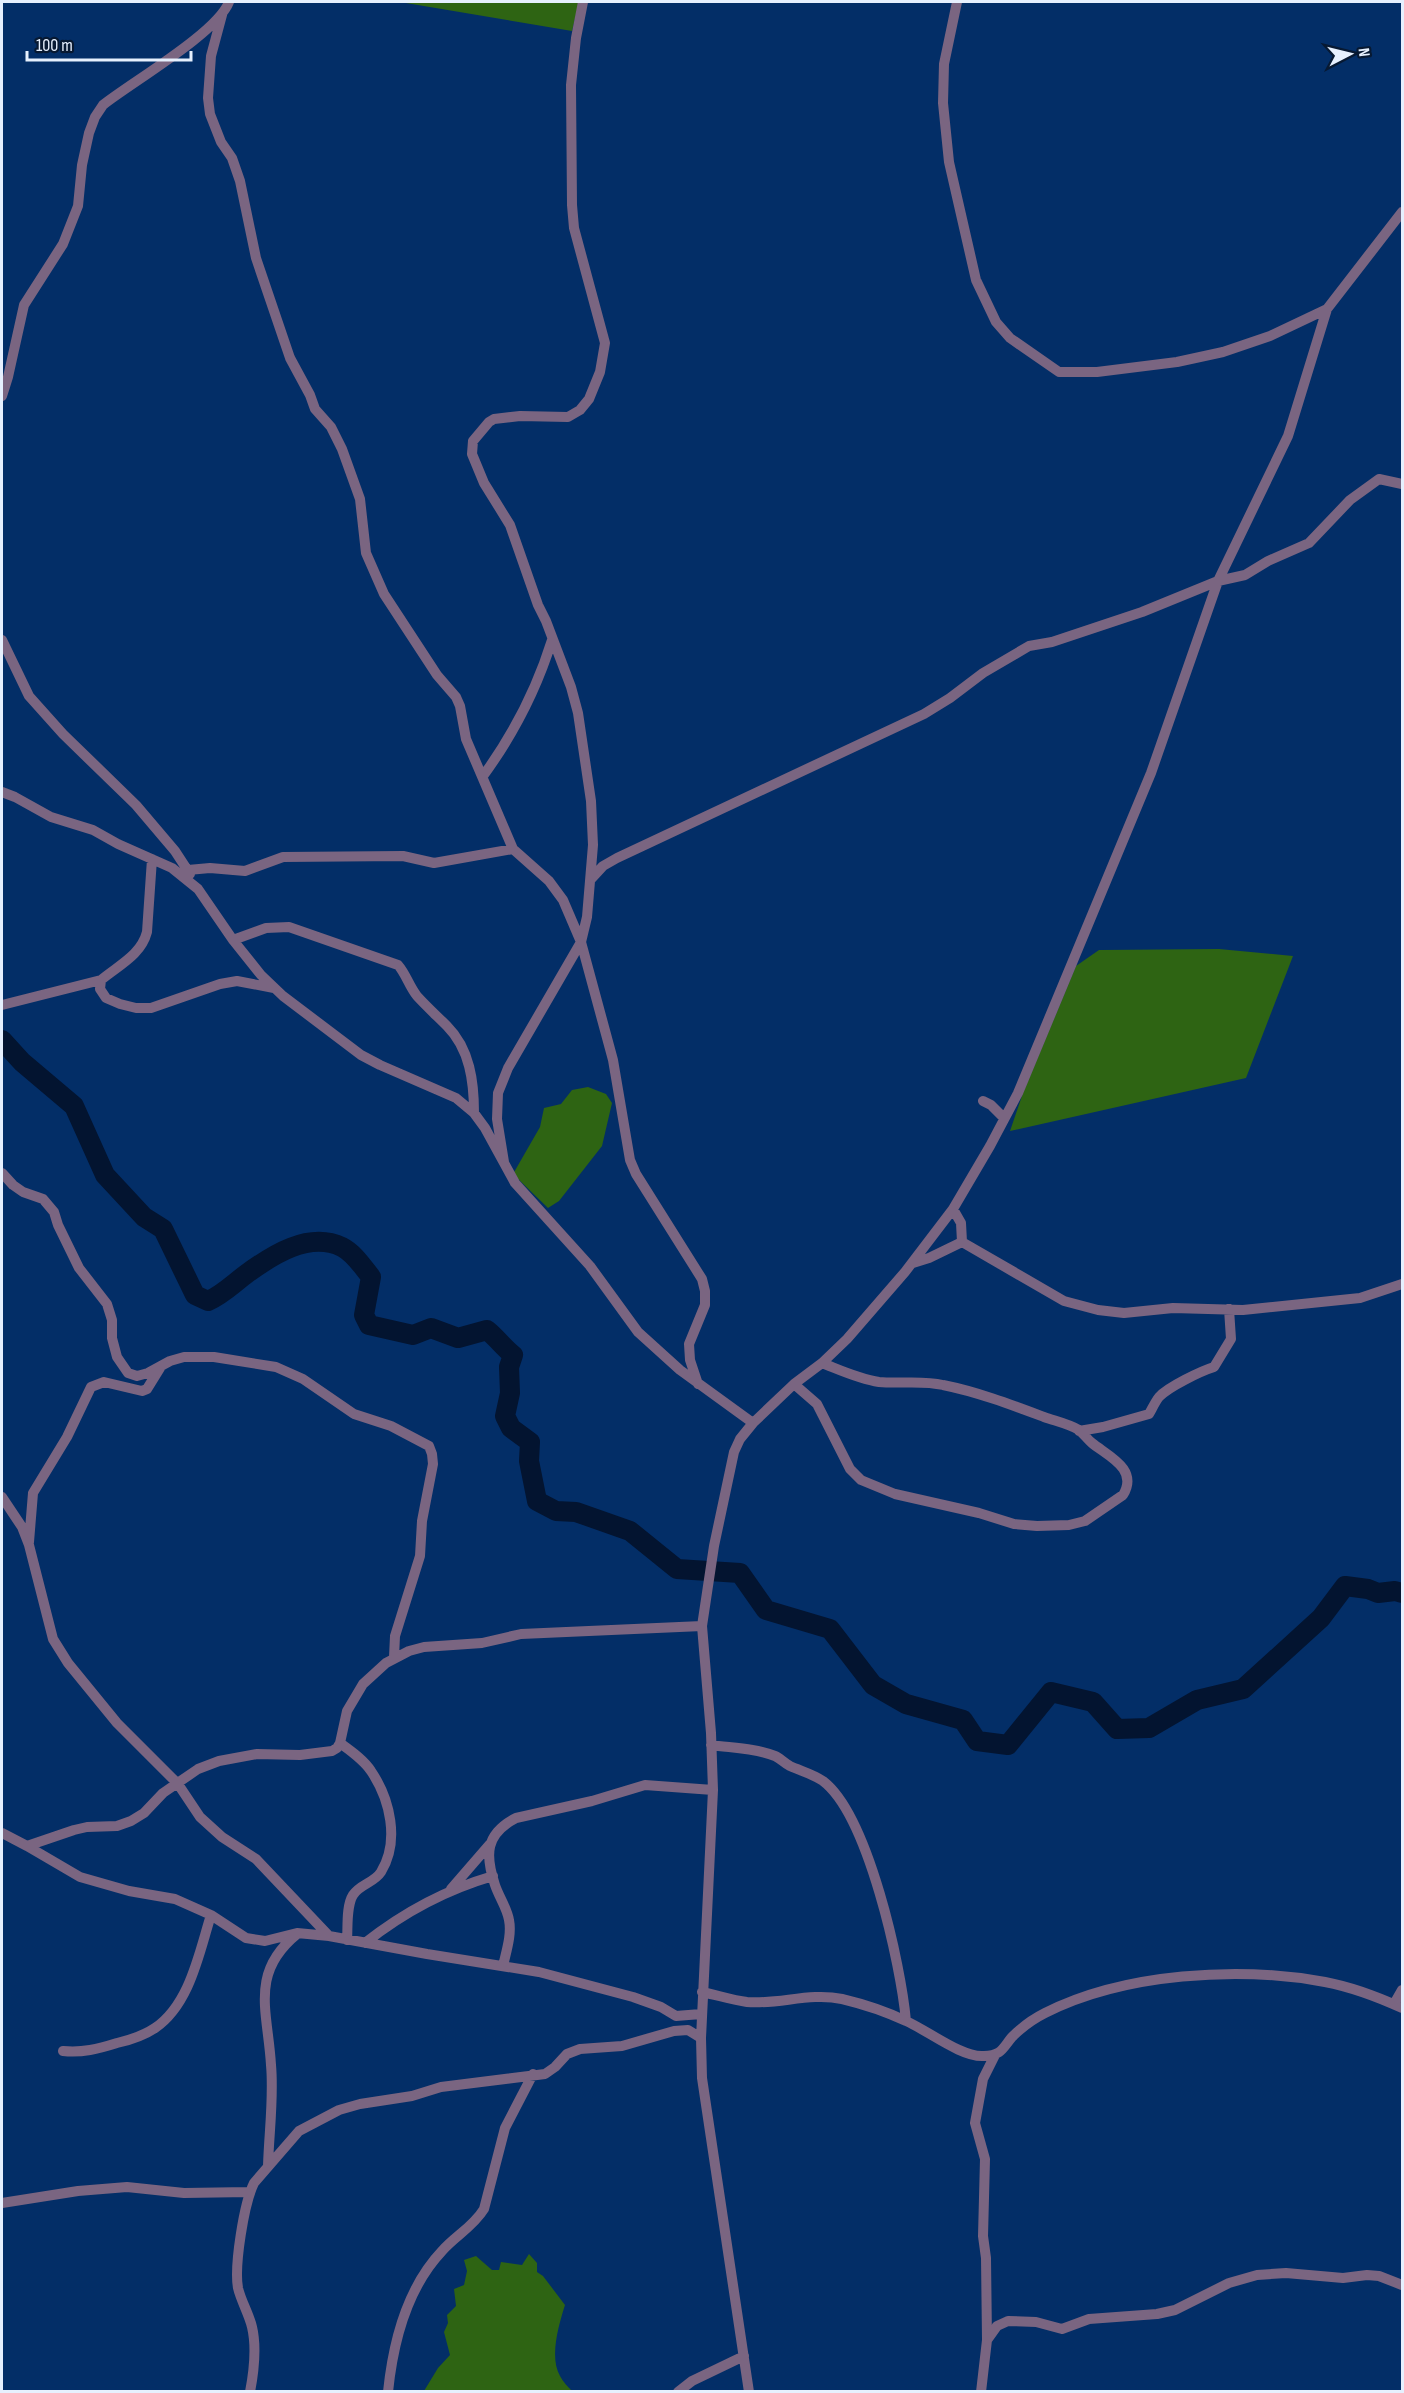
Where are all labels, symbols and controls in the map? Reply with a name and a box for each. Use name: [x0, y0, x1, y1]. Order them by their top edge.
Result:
scale bar: [27, 24, 190, 62]
north arrow: [1320, 24, 1380, 84]
text: 100 m: [36, 35, 73, 56]
text: N: [1353, 47, 1373, 58]

